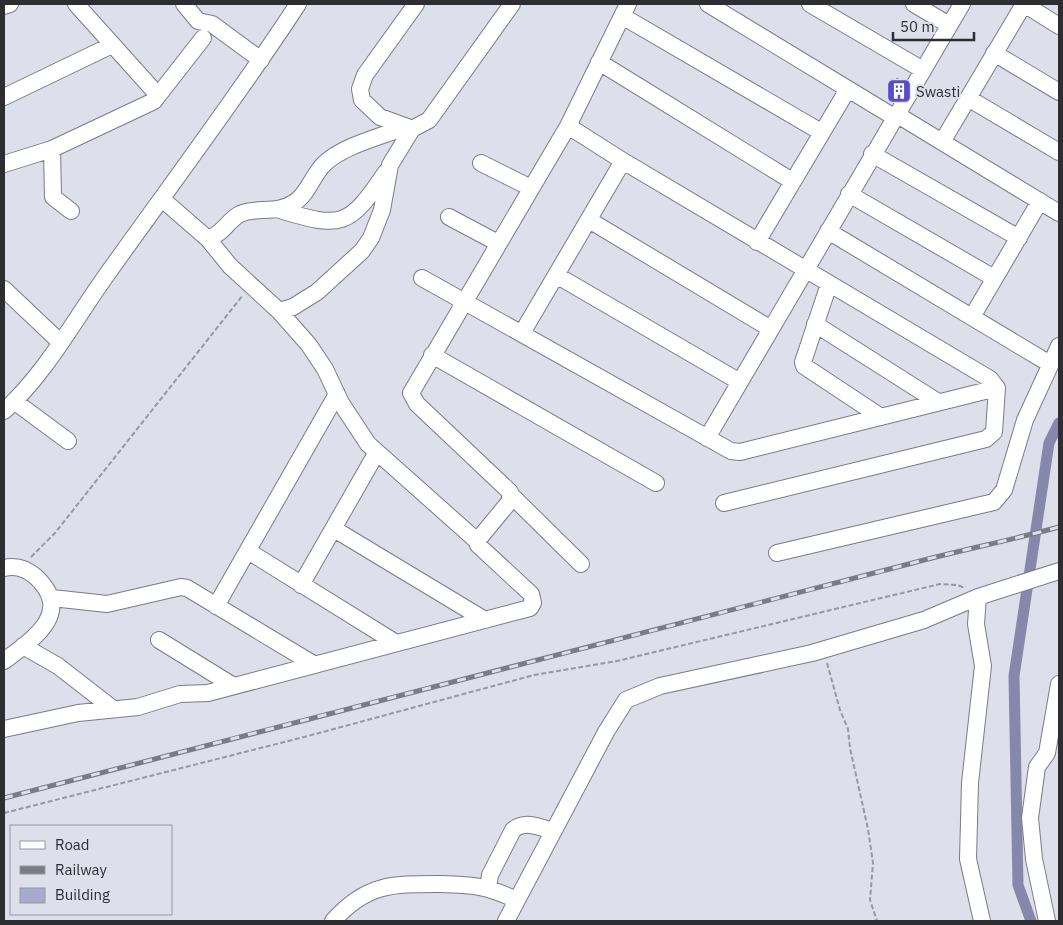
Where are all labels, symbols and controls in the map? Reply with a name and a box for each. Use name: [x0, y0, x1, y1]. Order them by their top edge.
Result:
scale bar: [893, 10, 974, 42]
text: 50 m: [900, 17, 935, 36]
building icon: Swasti: [886, 78, 912, 104]
place label: Swasti: [916, 82, 960, 101]
legend: [10, 825, 172, 915]
text: Road: [55, 835, 90, 854]
text: Railway: [55, 860, 108, 879]
text: Building: [55, 885, 110, 904]

